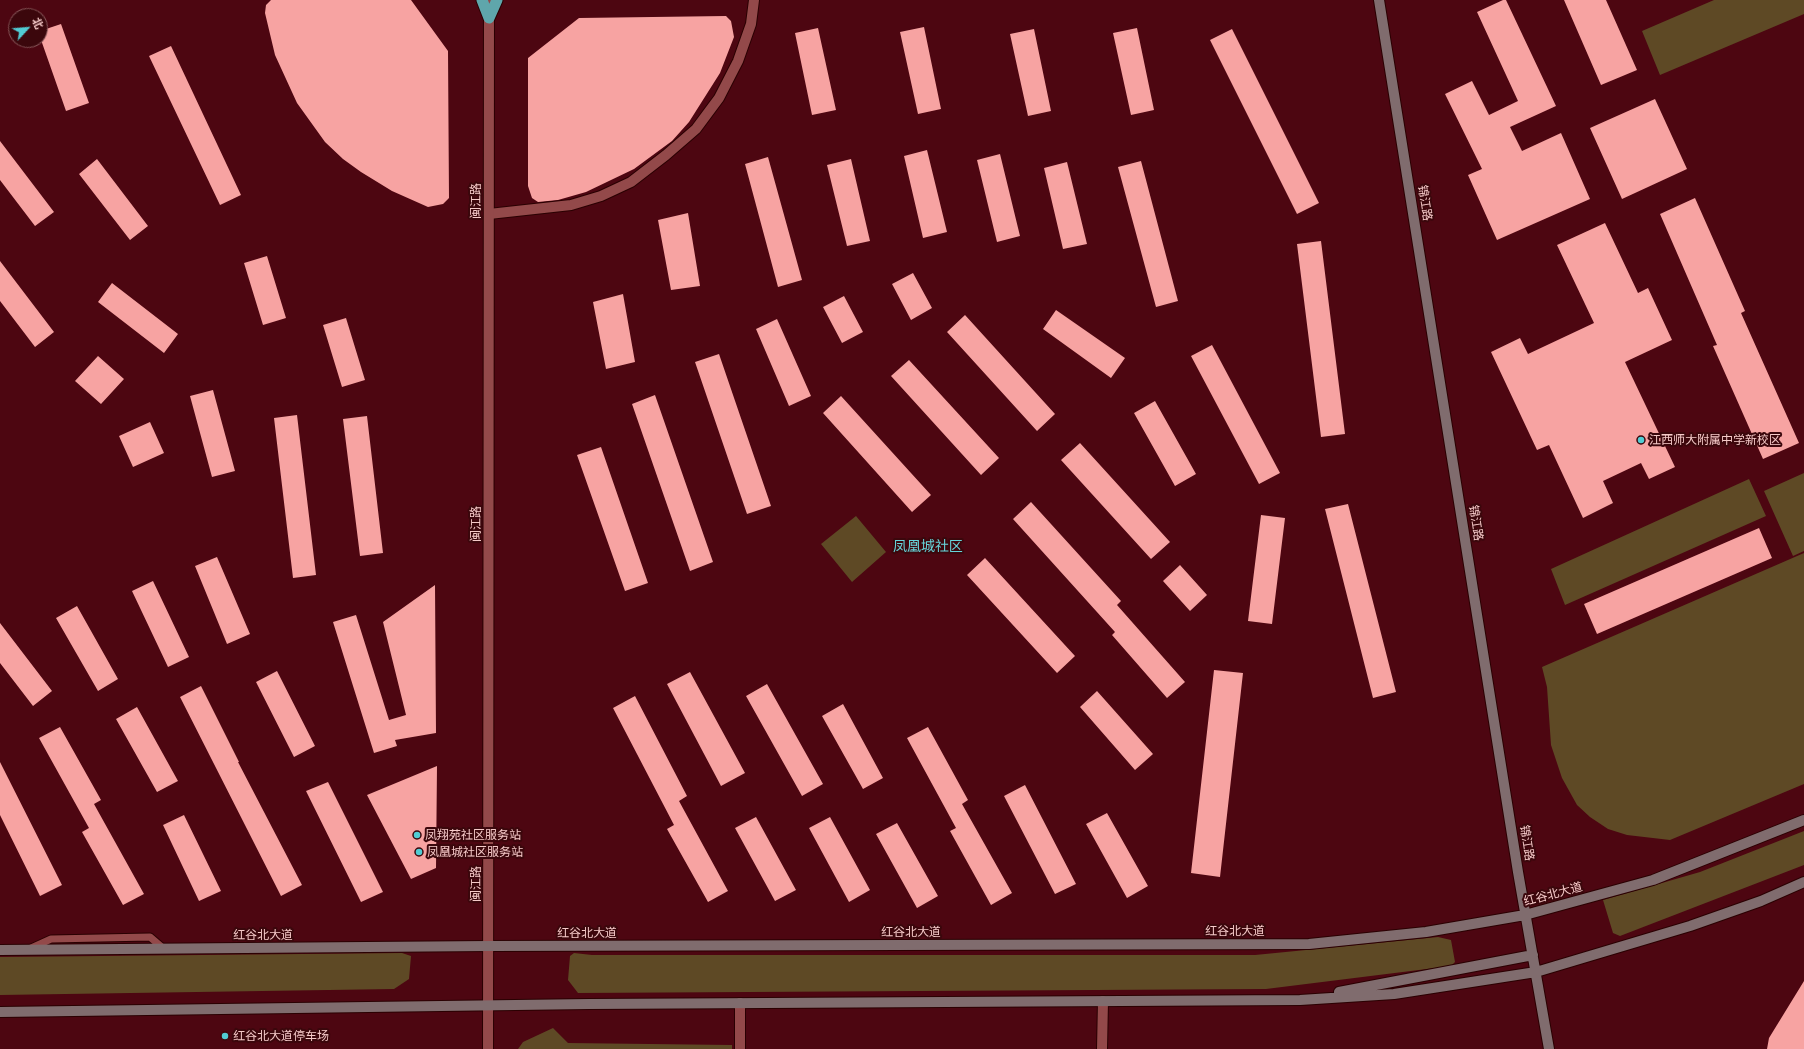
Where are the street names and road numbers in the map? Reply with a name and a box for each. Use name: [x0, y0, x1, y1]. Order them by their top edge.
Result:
street label: 闽江路: [469, 183, 483, 219]
street label: 锦江路: [1415, 184, 1435, 222]
street label: 锦江路: [1466, 504, 1486, 542]
street label: 闽江路: [469, 506, 483, 542]
street label: 锦江路: [1517, 824, 1537, 862]
street label: 闽江路: [469, 866, 483, 902]
street label: 红谷北大道: [1522, 879, 1584, 909]
street label: 红谷北大道: [1205, 924, 1265, 938]
street label: 红谷北大道: [881, 925, 941, 939]
street label: 红谷北大道: [557, 926, 617, 940]
street label: 红谷北大道: [233, 928, 293, 942]

